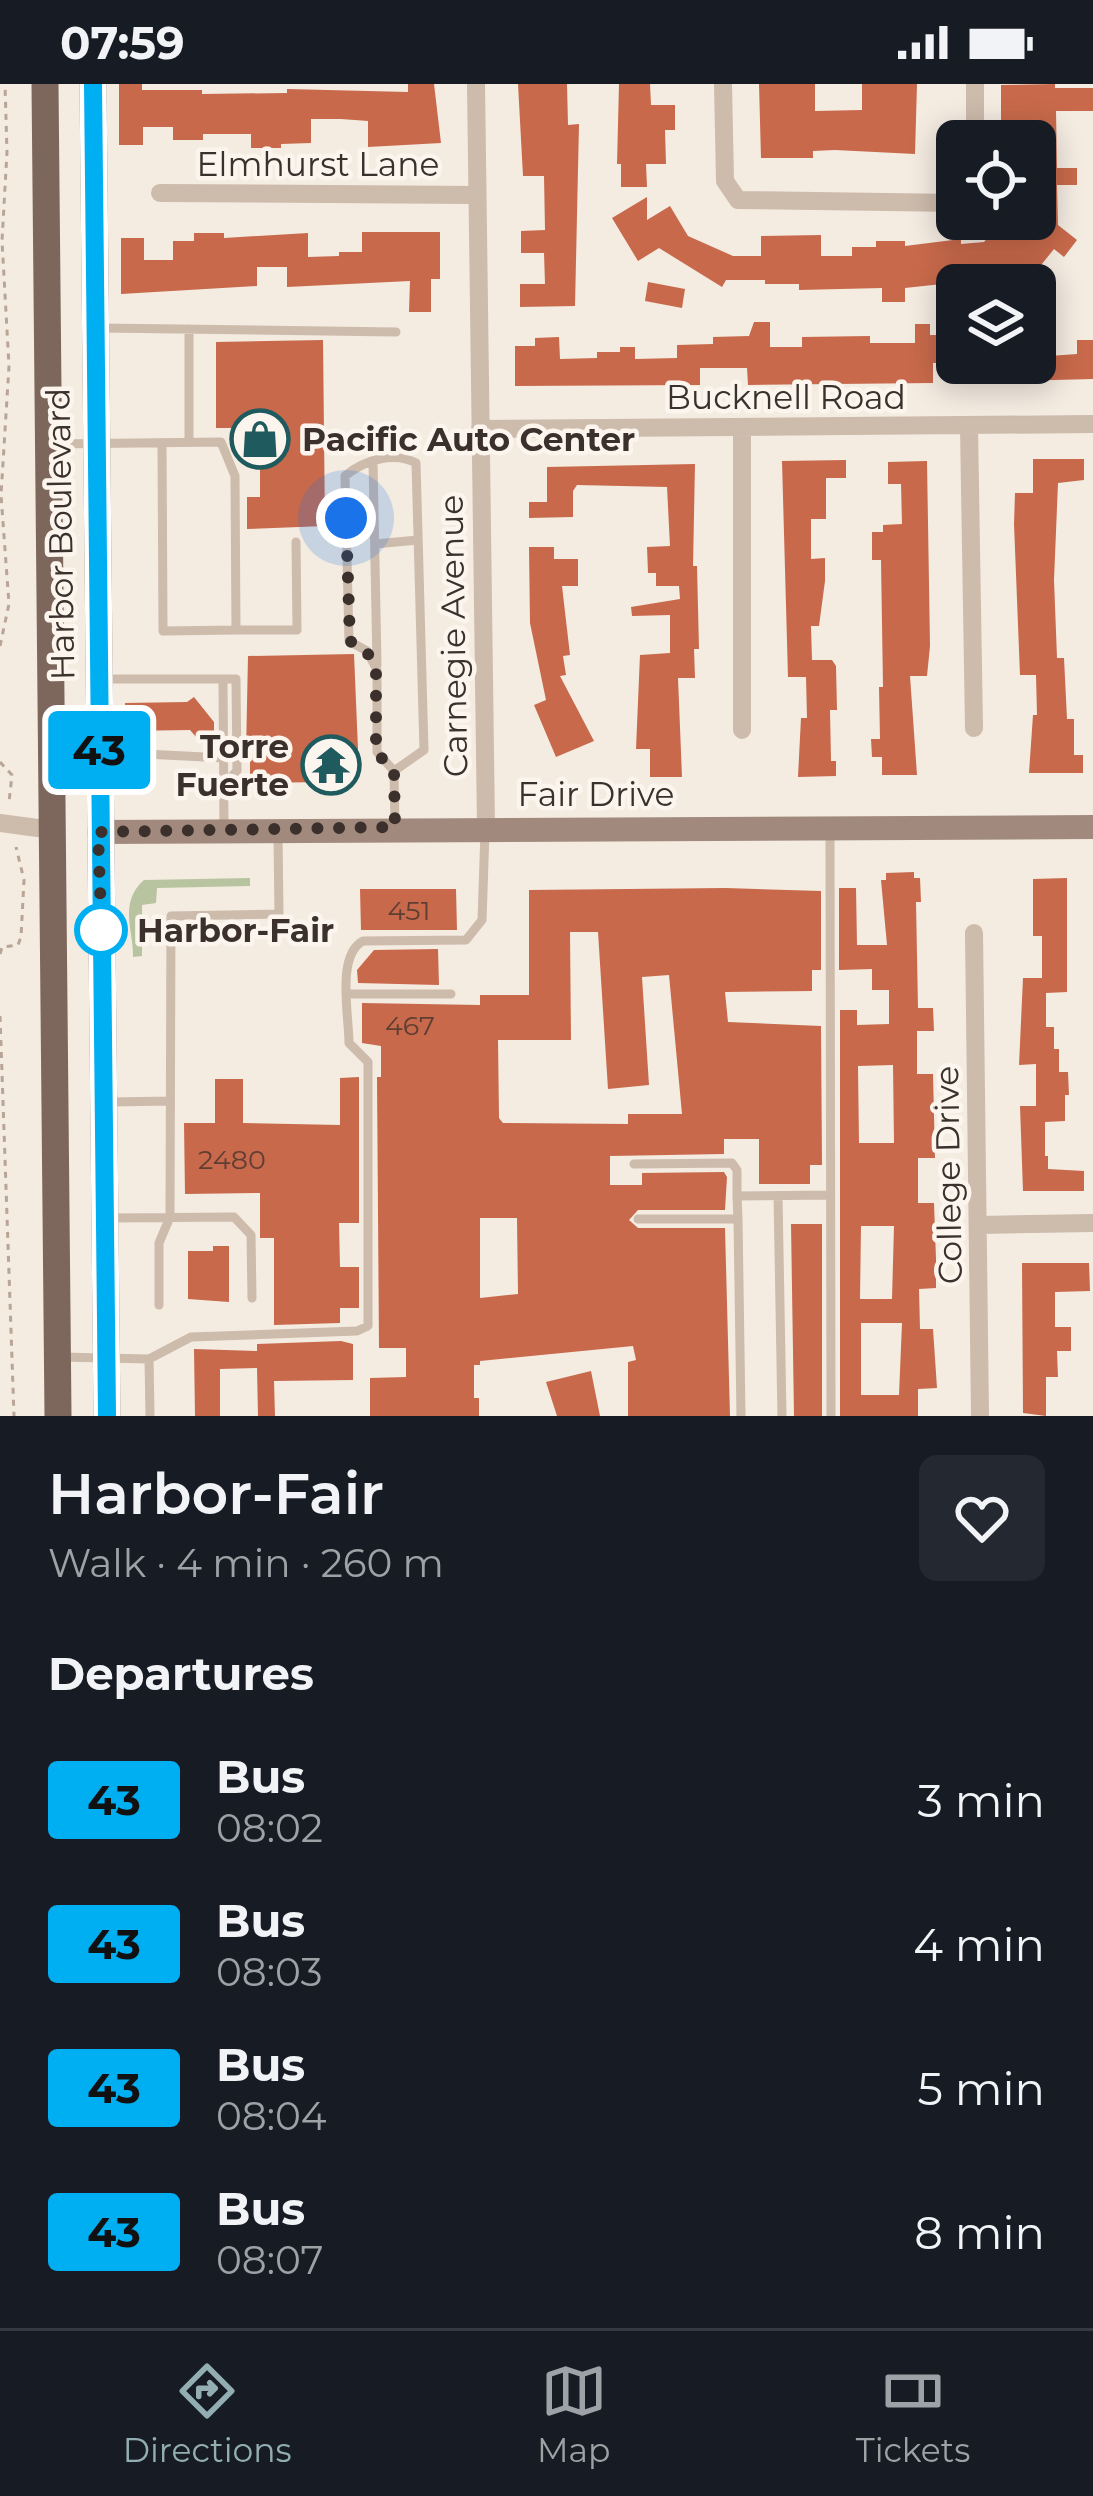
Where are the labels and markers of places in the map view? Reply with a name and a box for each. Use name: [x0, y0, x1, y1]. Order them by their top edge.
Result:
shop icon: Pacific Auto Center: [229, 408, 291, 470]
place label: Pacific Auto Center: [302, 419, 635, 459]
place label: Torre Fuerte: [176, 726, 289, 804]
temple icon: Torre Fuerte: [300, 734, 362, 796]
marker: Harbor-Fair: [76, 905, 126, 955]
place label: Harbor-Fair: [137, 910, 334, 950]

